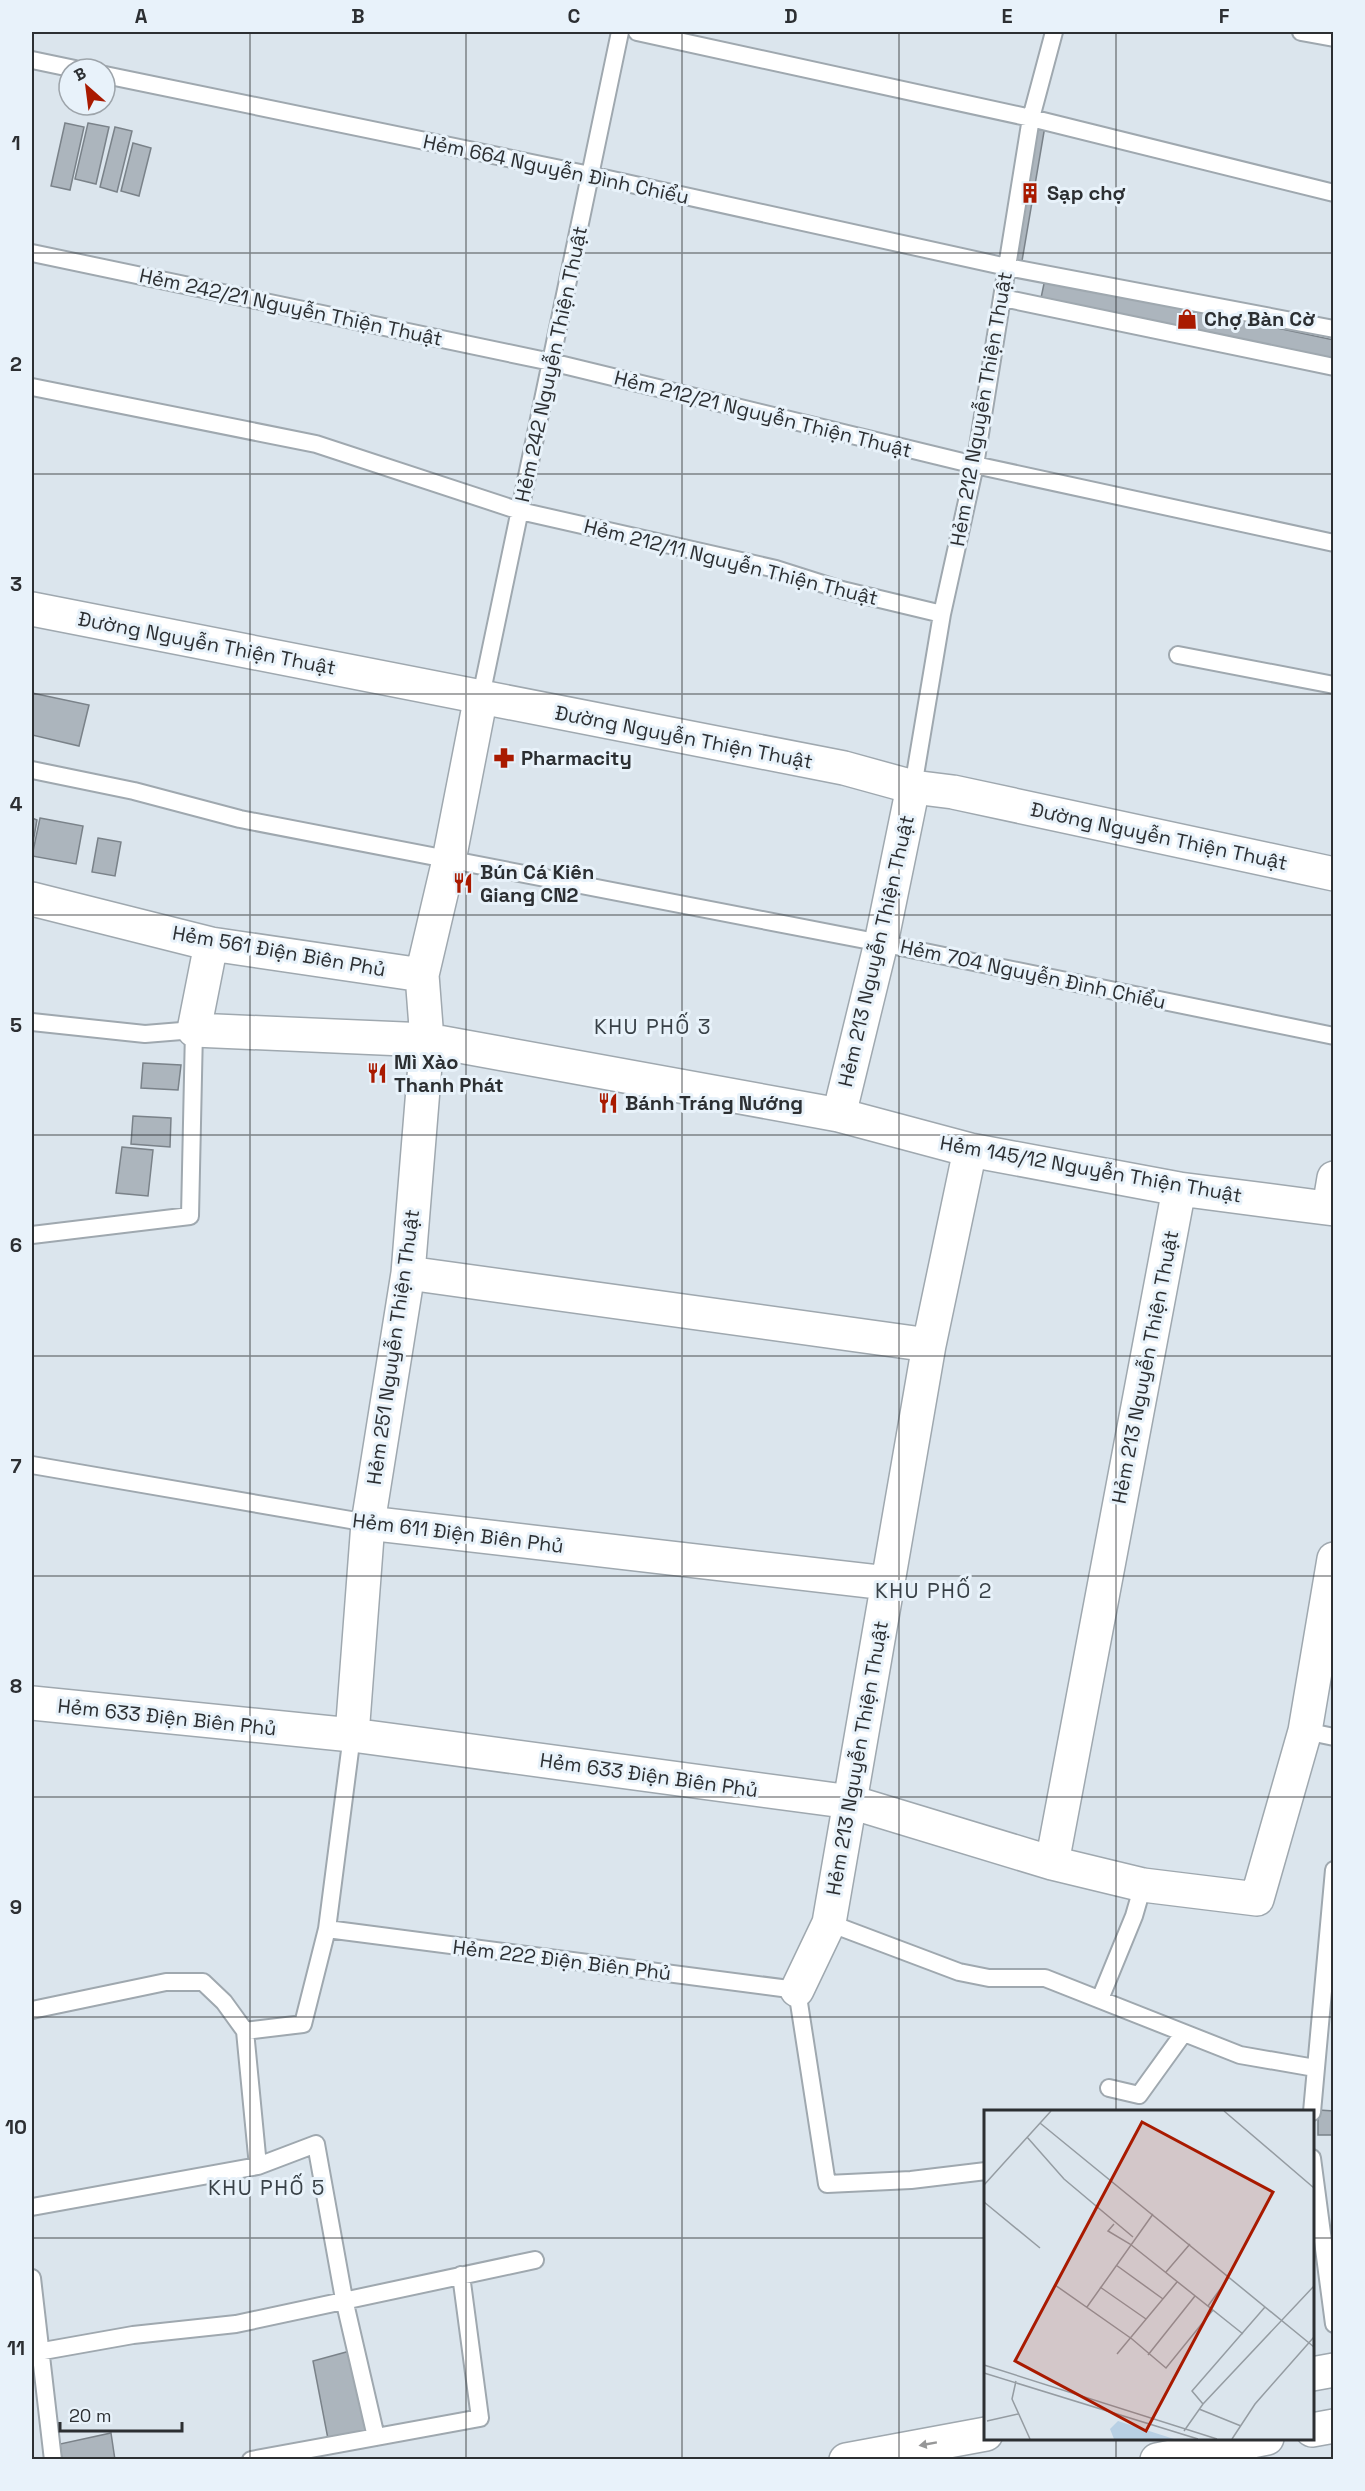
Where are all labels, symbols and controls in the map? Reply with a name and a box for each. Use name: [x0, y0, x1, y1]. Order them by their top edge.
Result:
text: A: [135, 3, 148, 29]
text: B: [351, 3, 365, 29]
text: C: [568, 3, 581, 29]
text: D: [784, 3, 798, 29]
text: E: [1001, 3, 1013, 29]
text: F: [1219, 3, 1230, 29]
north arrow: [57, 57, 117, 117]
text: B: [71, 62, 90, 86]
street label: Hẻm 664 Nguyễn Ðình Chiểu: [421, 128, 691, 210]
text: 1: [11, 130, 21, 156]
place label: Sạp chợ: [1047, 180, 1126, 206]
building icon: Sạp chợ: [1018, 181, 1042, 205]
street label: Hẻm 242 Nguyễn Thiện Thuật: [509, 224, 593, 504]
street label: Hẻm 242/21 Nguyễn Thiện Thuật: [137, 262, 445, 352]
street label: Hẻm 212 Nguyễn Thiện Thuật: [944, 270, 1018, 548]
place label: Chợ Bàn Cờ: [1204, 306, 1315, 332]
shop icon: Chợ Bàn Cờ: [1175, 307, 1199, 331]
text: 2: [10, 351, 22, 377]
street label: Hẻm 212/21 Nguyễn Thiện Thuật: [611, 364, 915, 464]
street label: Hẻm 212/11 Nguyễn Thiện Thuật: [581, 513, 881, 611]
text: 3: [10, 571, 22, 597]
street label: Đường Nguyễn Thiện Thuật: [76, 605, 338, 681]
street label: Đường Nguyễn Thiện Thuật: [553, 699, 815, 775]
place label: Pharmacity: [521, 745, 632, 771]
pharmacy icon: Pharmacity: [492, 746, 516, 770]
text: 4: [10, 791, 23, 817]
street label: Đường Nguyễn Thiện Thuật: [1028, 796, 1290, 876]
street label: Hẻm 213 Nguyễn Thiện Thuật: [832, 813, 920, 1089]
place label: Bún Cá Kiên Giang CN2: [480, 859, 594, 908]
restaurant icon: Bún Cá Kiên Giang CN2: [451, 871, 475, 895]
street label: Hẻm 561 Ðiện Biên Phủ: [170, 919, 388, 983]
street label: Hẻm 704 Nguyễn Đình Chiểu: [898, 933, 1168, 1015]
text: 5: [10, 1012, 22, 1038]
district label: KHU PHỐ 3: [594, 1012, 712, 1040]
place label: Mì Xào Thanh Phát: [394, 1049, 504, 1098]
restaurant icon: Mì Xào Thanh Phát: [365, 1061, 389, 1085]
place label: Bánh Tráng Nướng: [625, 1090, 803, 1116]
restaurant icon: Bánh Tráng Nướng: [596, 1091, 620, 1115]
street label: Hẻm 145/12 Nguyễn Thiện Thuật: [938, 1130, 1244, 1208]
street label: Hẻm 251 Nguyễn Thiện Thuật: [361, 1208, 425, 1486]
street label: Hẻm 213 Nguyễn Thiện Thuật: [1106, 1228, 1184, 1506]
text: 6: [10, 1232, 22, 1258]
text: 7: [10, 1453, 22, 1479]
street label: Hẻm 611 Ðiện Biên Phủ: [351, 1507, 565, 1559]
district label: KHU PHỐ 2: [875, 1576, 993, 1604]
street label: Hẻm 213 Nguyễn Thiện Thuật: [820, 1619, 894, 1897]
text: 8: [10, 1673, 22, 1699]
street label: Hẻm 633 Ðiện Biên Phủ: [56, 1693, 278, 1741]
street label: Hẻm 633 Ðiện Biên Phủ: [538, 1747, 760, 1803]
text: 9: [10, 1894, 22, 1920]
street label: Hẻm 222 Ðiện Biên Phủ: [451, 1934, 673, 1986]
inset map: [984, 2110, 1314, 2440]
text: 10: [5, 2114, 27, 2140]
district label: KHU PHỐ 5: [208, 2173, 326, 2201]
text: 11: [7, 2335, 25, 2361]
scale bar: [60, 2395, 182, 2433]
text: 20 m: [69, 2404, 112, 2427]
one-way arrow: [918, 2440, 937, 2449]

